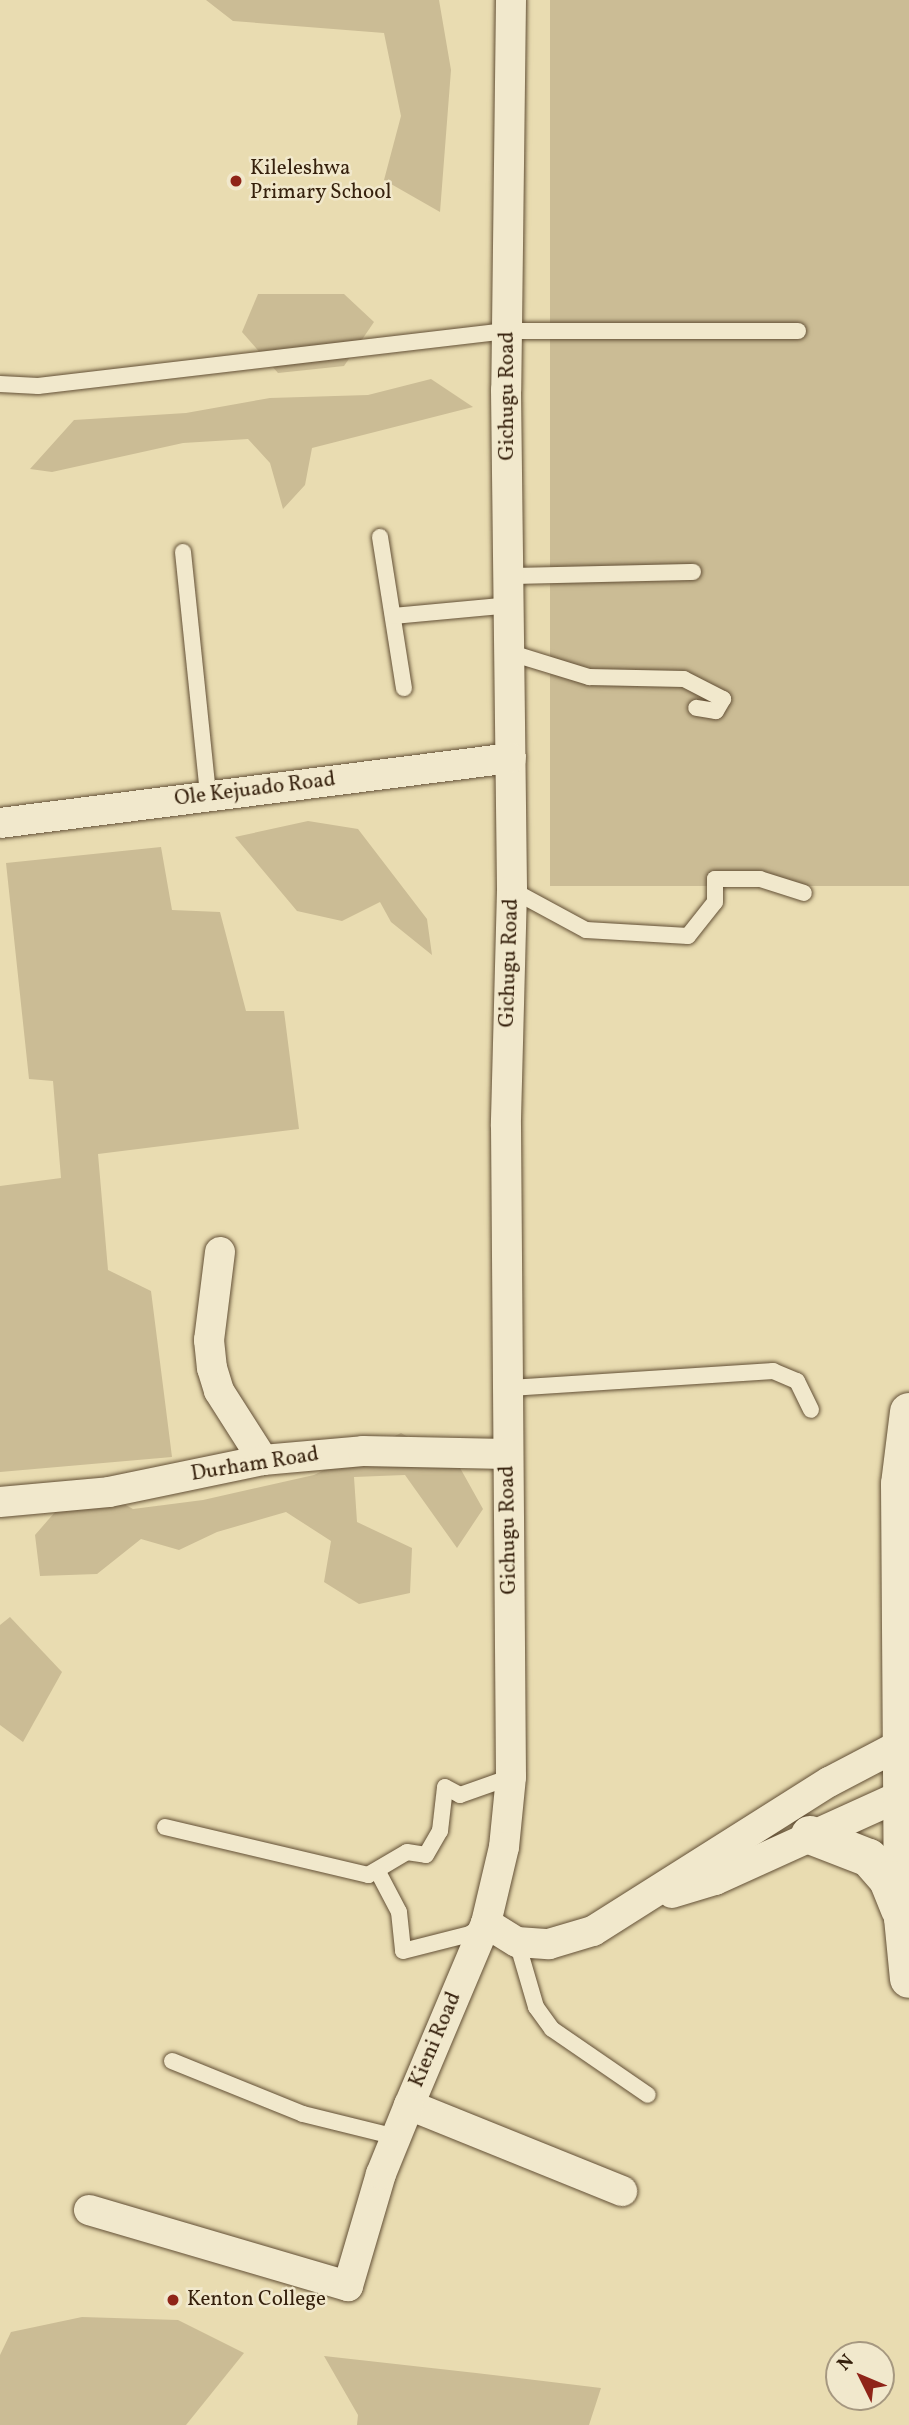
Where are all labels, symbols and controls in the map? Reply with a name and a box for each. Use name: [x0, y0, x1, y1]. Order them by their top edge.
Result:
place label: Kileleshwa Primary School: [250, 156, 392, 206]
marker: Kileleshwa Primary School: [228, 173, 244, 189]
street label: Gichugu Road: [495, 331, 521, 461]
street label: Ole Kejuado Road: [173, 768, 337, 812]
street label: Gichugu Road: [495, 898, 525, 1028]
street label: Durham Road: [189, 1442, 321, 1488]
street label: Gichugu Road: [495, 1465, 523, 1595]
street label: Kieni Road: [405, 1989, 467, 2091]
place label: Kenton College: [187, 2287, 326, 2313]
marker: Kenton College: [165, 2292, 181, 2308]
north arrow: [825, 2341, 895, 2411]
text: N: [832, 2349, 860, 2377]

